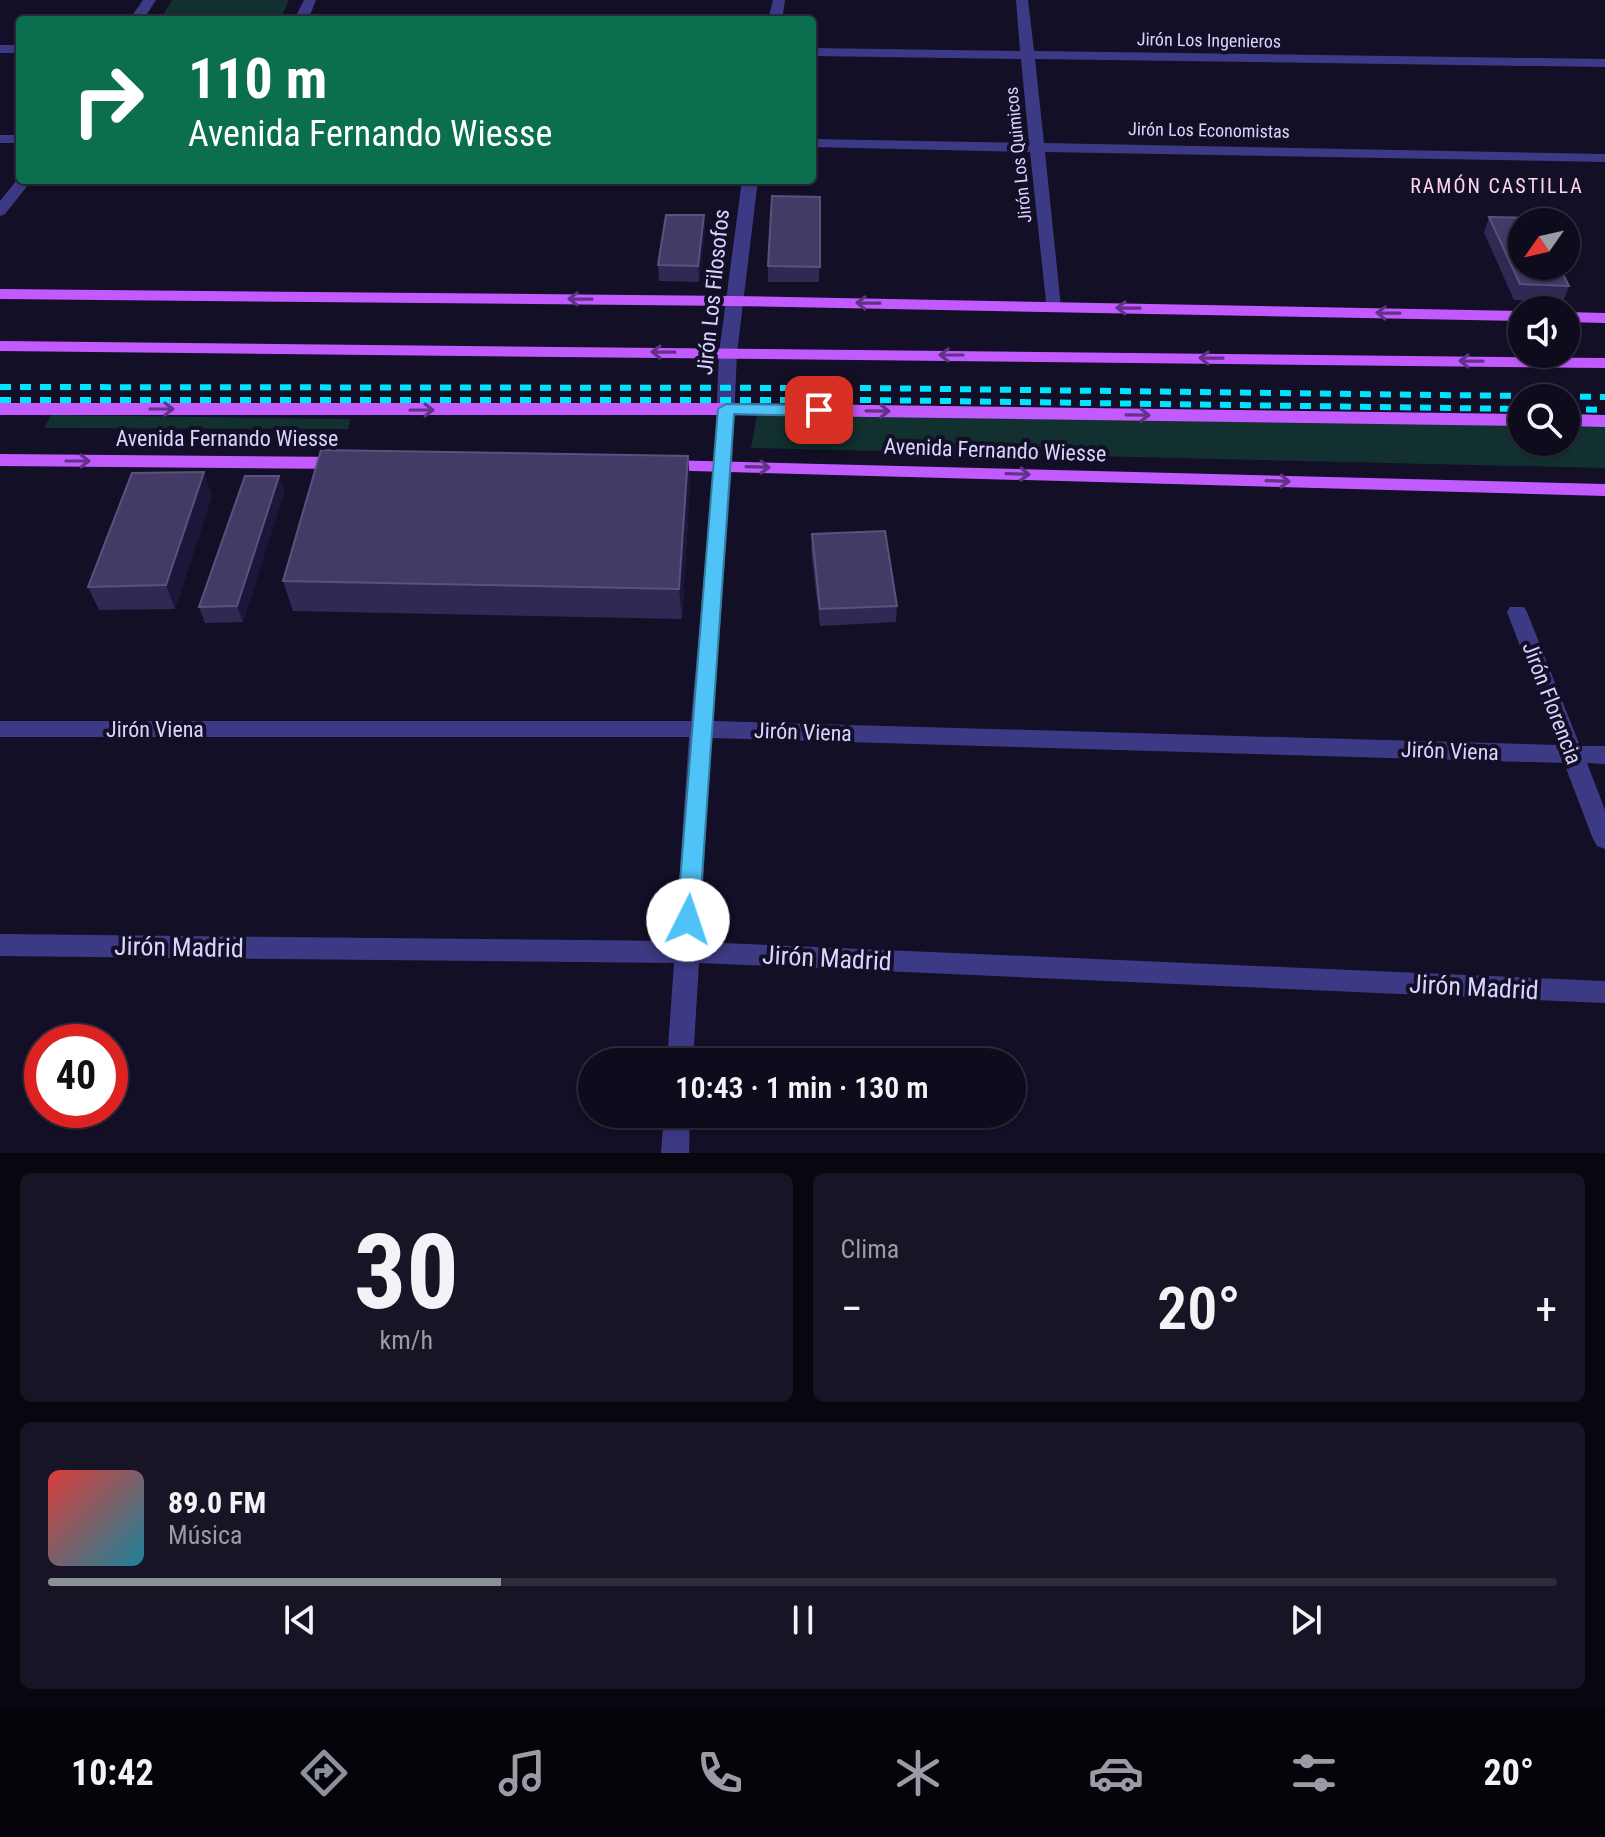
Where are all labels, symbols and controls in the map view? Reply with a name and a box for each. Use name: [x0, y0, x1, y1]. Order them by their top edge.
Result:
street label: Jirón Los Ingenieros: [1137, 28, 1281, 52]
text: 110 m: [188, 46, 327, 112]
icon: right: [56, 48, 160, 152]
street label: Jirón Los Quimicos: [1000, 86, 1036, 224]
text: Avenida Fernando Wiesse: [188, 113, 552, 155]
street label: Jirón Los Economistas: [1128, 118, 1290, 142]
district label: RAMÓN CASTILLA: [1410, 174, 1584, 198]
street label: Jirón Los Filosofos: [692, 208, 734, 376]
north arrow: [1508, 208, 1580, 280]
map controls: [1508, 208, 1580, 456]
one-way arrow: [567, 291, 594, 307]
one-way arrow: [855, 295, 882, 311]
button: sound: [1508, 296, 1580, 368]
one-way arrow: [1115, 300, 1142, 316]
one-way arrow: [1375, 306, 1402, 321]
one-way arrow: [650, 345, 677, 360]
one-way arrow: [938, 347, 965, 363]
one-way arrow: [1198, 350, 1225, 365]
one-way arrow: [1458, 353, 1485, 369]
pin: [785, 376, 853, 444]
button: search: [1508, 384, 1580, 456]
icon: arrive: [797, 388, 841, 432]
one-way arrow: [148, 401, 175, 417]
one-way arrow: [408, 402, 435, 418]
one-way arrow: [864, 403, 891, 419]
one-way arrow: [1124, 407, 1151, 422]
street label: Avenida Fernando Wiesse: [116, 426, 338, 451]
street label: Avenida Fernando Wiesse: [883, 434, 1107, 466]
one-way arrow: [64, 453, 91, 469]
one-way arrow: [744, 459, 771, 475]
one-way arrow: [1004, 467, 1031, 482]
one-way arrow: [1264, 474, 1291, 489]
street label: Jirón Florencia: [1517, 638, 1587, 768]
street label: Jirón Viena: [106, 717, 204, 742]
street label: Jirón Viena: [754, 718, 852, 746]
street label: Jirón Viena: [1401, 737, 1499, 765]
position arrow: [646, 878, 730, 962]
street label: Jirón Madrid: [114, 931, 244, 963]
street label: Jirón Madrid: [762, 940, 892, 976]
street label: Jirón Madrid: [1409, 969, 1539, 1005]
speed limit sign: 40: [24, 1024, 128, 1128]
text: 10:43 · 1 min · 130 m: [675, 1070, 929, 1105]
text: 30: [354, 1212, 459, 1333]
text: Clima: [841, 1234, 899, 1264]
text: 20°: [1157, 1273, 1241, 1344]
text: −: [841, 1283, 863, 1335]
text: +: [1535, 1283, 1557, 1335]
text: km/h: [380, 1325, 433, 1355]
text: 89.0 FM: [168, 1485, 266, 1520]
text: Música: [168, 1520, 243, 1550]
icon: previous: [278, 1598, 322, 1642]
icon: pause: [781, 1598, 825, 1642]
icon: next: [1284, 1598, 1328, 1642]
icon: directions: [296, 1745, 352, 1801]
icon: music: [494, 1745, 550, 1801]
icon: phone: [692, 1745, 748, 1801]
icon: climate: [890, 1745, 946, 1801]
icon: car: [1088, 1745, 1144, 1801]
icon: filters: [1286, 1745, 1342, 1801]
text: 10:42: [71, 1752, 154, 1794]
text: 20°: [1484, 1752, 1534, 1794]

